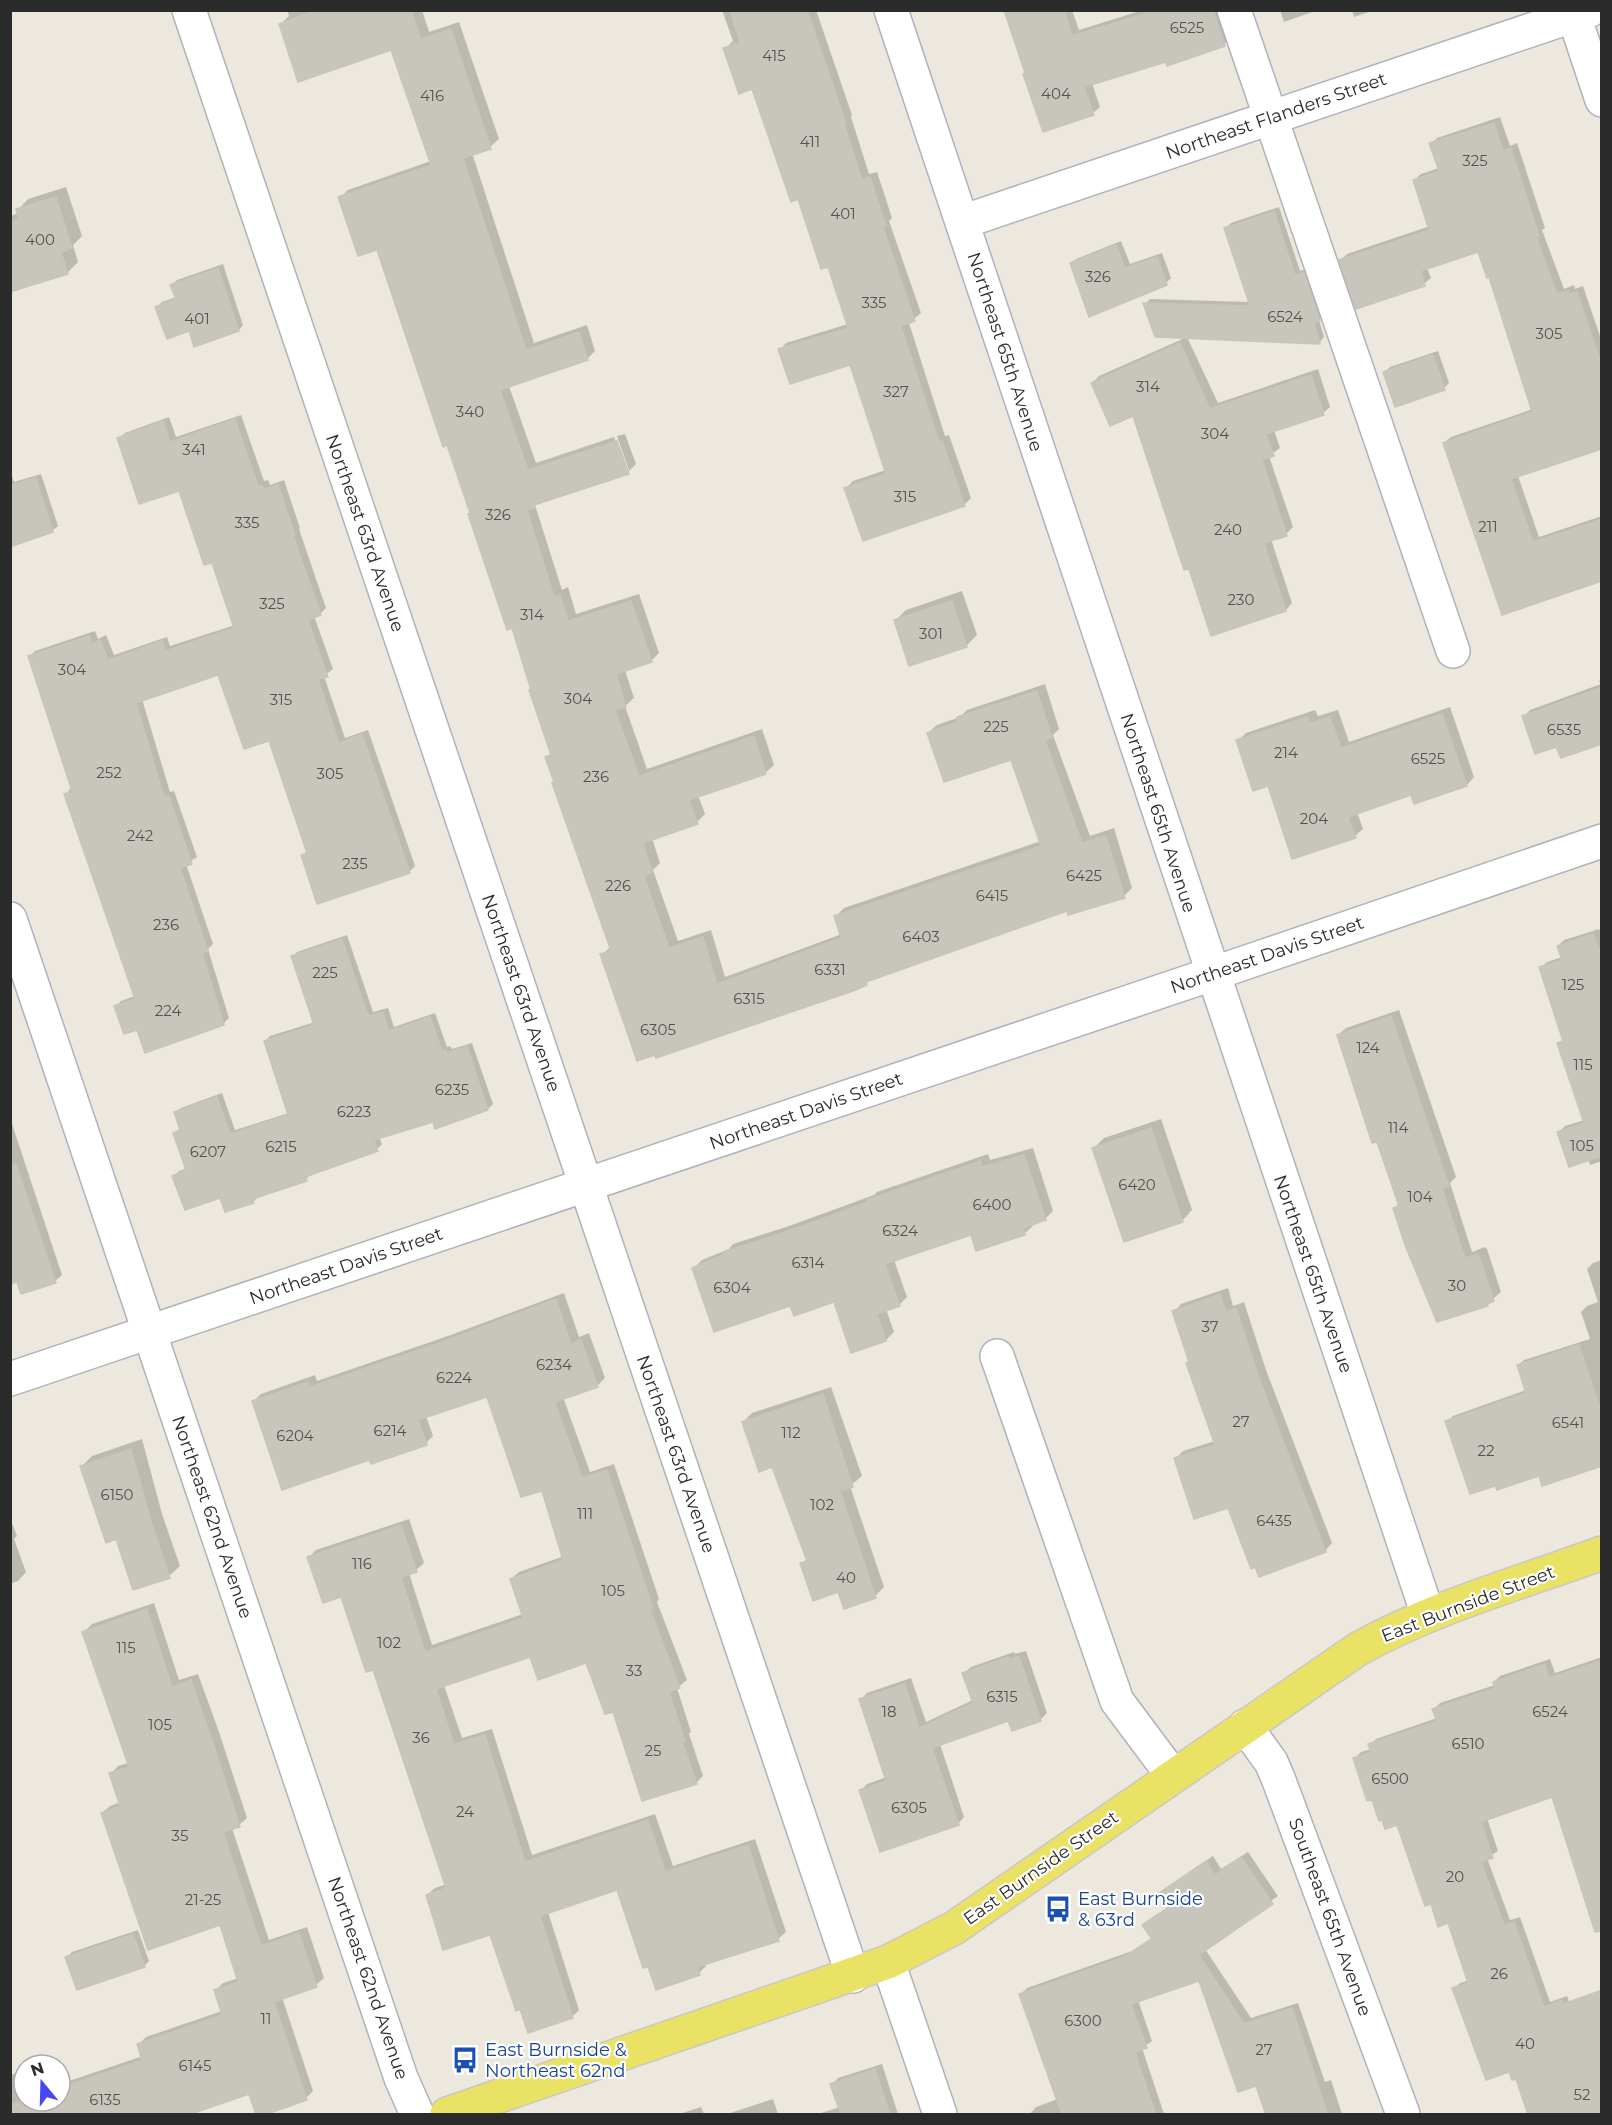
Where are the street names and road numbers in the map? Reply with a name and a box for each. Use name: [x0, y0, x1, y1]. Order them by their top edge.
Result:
street label: Northeast Flanders Street: [1163, 68, 1389, 164]
street label: Northeast 65th Avenue: [962, 250, 1048, 455]
street label: Northeast 63rd Avenue: [321, 431, 409, 635]
street label: Northeast 65th Avenue: [1115, 711, 1201, 916]
street label: Northeast 63rd Avenue: [477, 891, 565, 1095]
street label: Northeast Davis Street: [1168, 912, 1366, 998]
street label: Northeast Davis Street: [707, 1068, 905, 1154]
street label: Northeast 65th Avenue: [1269, 1172, 1357, 1376]
street label: Northeast Davis Street: [247, 1223, 445, 1309]
street label: Northeast 63rd Avenue: [632, 1352, 720, 1556]
street label: Northeast 62nd Avenue: [167, 1413, 257, 1621]
street label: East Burnside Street: [1378, 1561, 1558, 1647]
street label: East Burnside Street: [959, 1806, 1123, 1930]
street label: Southeast 65th Avenue: [1284, 1815, 1376, 2019]
street label: Northeast 62nd Avenue: [323, 1874, 413, 2082]

